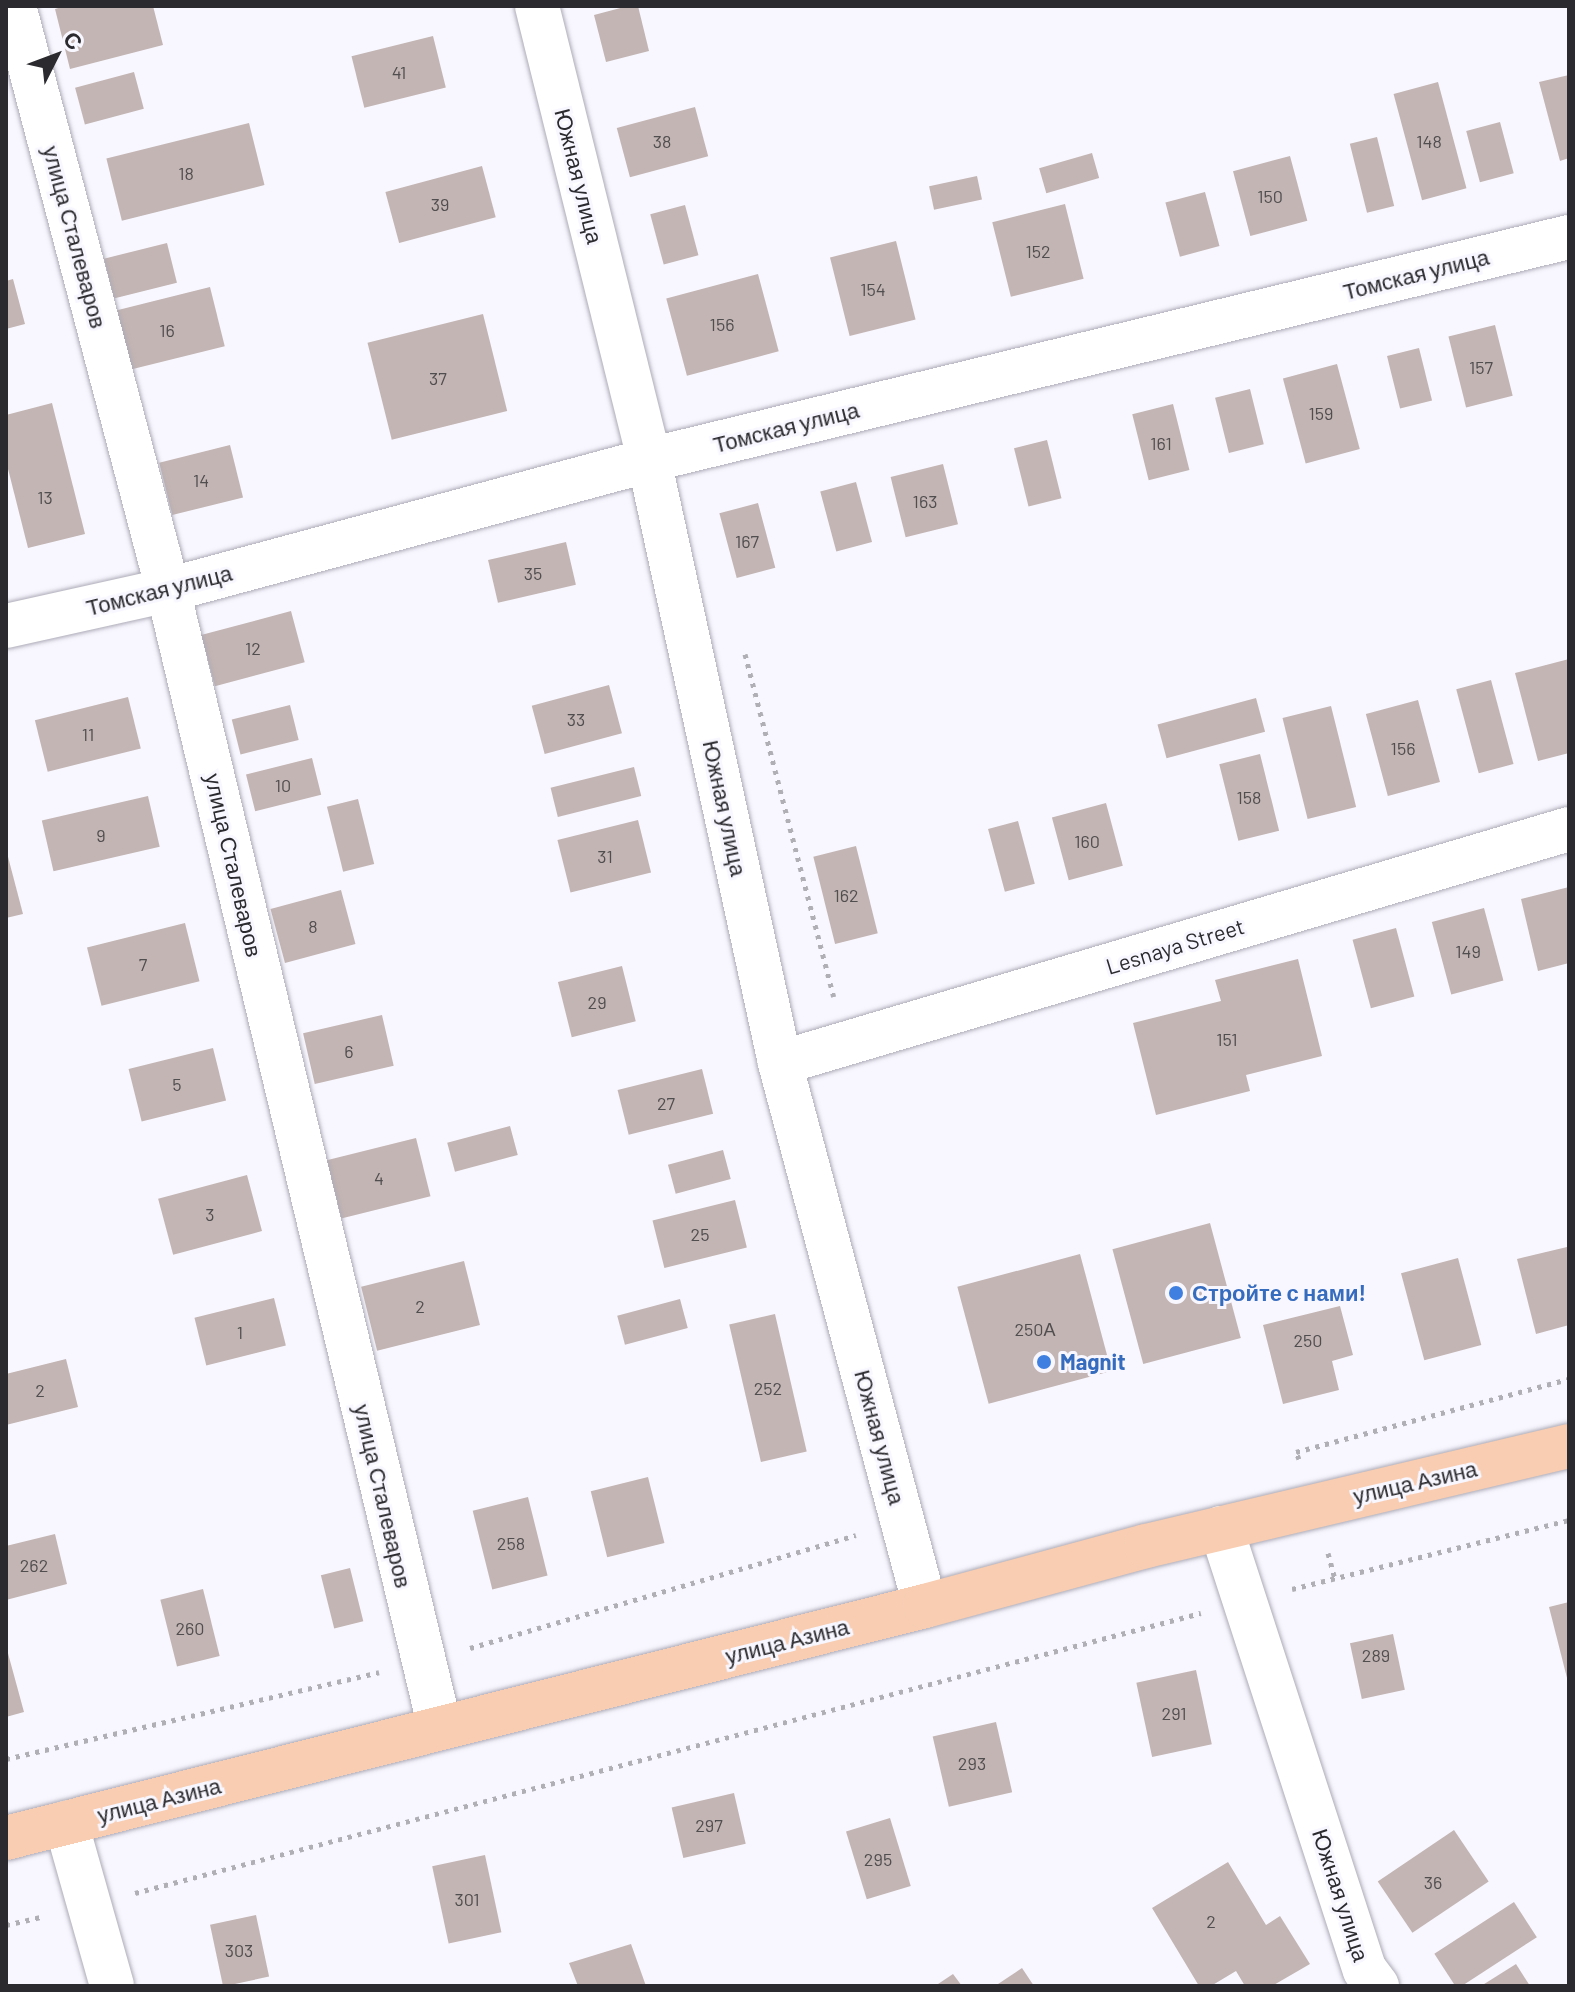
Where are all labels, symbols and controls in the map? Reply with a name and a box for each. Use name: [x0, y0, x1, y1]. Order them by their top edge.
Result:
north arrow: [16, 16, 96, 96]
text: С: [59, 25, 89, 55]
house number: 41: [392, 61, 406, 83]
street label: Южная улица: [549, 106, 609, 246]
house number: 38: [653, 130, 671, 152]
house number: 148: [1416, 130, 1442, 152]
street label: улица Сталеваров: [38, 143, 112, 331]
house number: 18: [178, 162, 194, 184]
house number: 150: [1257, 185, 1283, 207]
house number: 39: [431, 193, 449, 215]
house number: 152: [1025, 240, 1051, 262]
street label: Томская улица: [1340, 243, 1492, 305]
house number: 154: [860, 278, 886, 300]
house number: 156: [710, 313, 734, 335]
house number: 16: [159, 319, 175, 341]
house number: 157: [1469, 356, 1493, 378]
house number: 37: [429, 367, 447, 389]
street label: Томская улица: [710, 396, 862, 458]
house number: 159: [1309, 402, 1333, 424]
house number: 161: [1150, 432, 1172, 454]
house number: 14: [193, 469, 209, 491]
house number: 13: [37, 486, 53, 508]
house number: 163: [913, 490, 937, 512]
house number: 167: [735, 530, 759, 552]
street label: Томская улица: [83, 559, 235, 621]
house number: 35: [524, 562, 542, 584]
house number: 12: [245, 637, 261, 659]
house number: 33: [567, 708, 585, 730]
house number: 11: [82, 723, 94, 745]
house number: 156: [1391, 737, 1415, 759]
street label: Южная улица: [698, 738, 752, 878]
street label: улица Сталеваров: [200, 771, 268, 959]
house number: 10: [275, 774, 291, 796]
house number: 158: [1237, 786, 1261, 808]
house number: 9: [96, 824, 106, 846]
house number: 160: [1074, 830, 1100, 852]
house number: 31: [597, 845, 613, 867]
house number: 162: [833, 884, 859, 906]
street label: Lesnaya Street: [1103, 912, 1247, 980]
house number: 8: [308, 915, 318, 937]
house number: 149: [1455, 940, 1481, 962]
house number: 7: [139, 953, 147, 975]
house number: 29: [587, 991, 607, 1013]
house number: 151: [1216, 1028, 1238, 1050]
house number: 6: [344, 1040, 354, 1062]
house number: 5: [172, 1073, 182, 1095]
house number: 27: [657, 1092, 675, 1114]
house number: 4: [374, 1167, 384, 1189]
house number: 3: [205, 1203, 215, 1225]
house number: 25: [691, 1223, 709, 1245]
place label: Стройте с нами!: [1192, 1280, 1366, 1306]
marker: Стройте с нами!: [1167, 1284, 1185, 1302]
house number: 2: [415, 1295, 425, 1317]
house number: 250А: [1014, 1318, 1056, 1340]
house number: 1: [237, 1321, 243, 1343]
house number: 250: [1293, 1329, 1323, 1351]
place label: Magnit: [1060, 1349, 1126, 1375]
marker: Magnit: [1035, 1353, 1053, 1371]
street label: Южная улица: [849, 1367, 911, 1507]
house number: 252: [754, 1377, 782, 1399]
house number: 2: [35, 1379, 45, 1401]
street label: улица Сталеваров: [349, 1402, 417, 1590]
street label: улица Азина: [1350, 1455, 1480, 1509]
house number: 258: [497, 1532, 525, 1554]
house number: 262: [20, 1554, 48, 1576]
street label: улица Азина: [723, 1613, 851, 1669]
house number: 260: [175, 1617, 205, 1639]
house number: 289: [1362, 1644, 1390, 1666]
house number: 291: [1162, 1702, 1186, 1724]
house number: 293: [958, 1752, 986, 1774]
street label: улица Азина: [95, 1772, 223, 1828]
house number: 297: [695, 1814, 723, 1836]
street label: Южная улица: [1307, 1825, 1375, 1965]
house number: 295: [864, 1848, 892, 1870]
house number: 36: [1424, 1871, 1442, 1893]
house number: 301: [454, 1888, 480, 1910]
house number: 2: [1206, 1910, 1216, 1932]
house number: 303: [225, 1939, 253, 1961]

